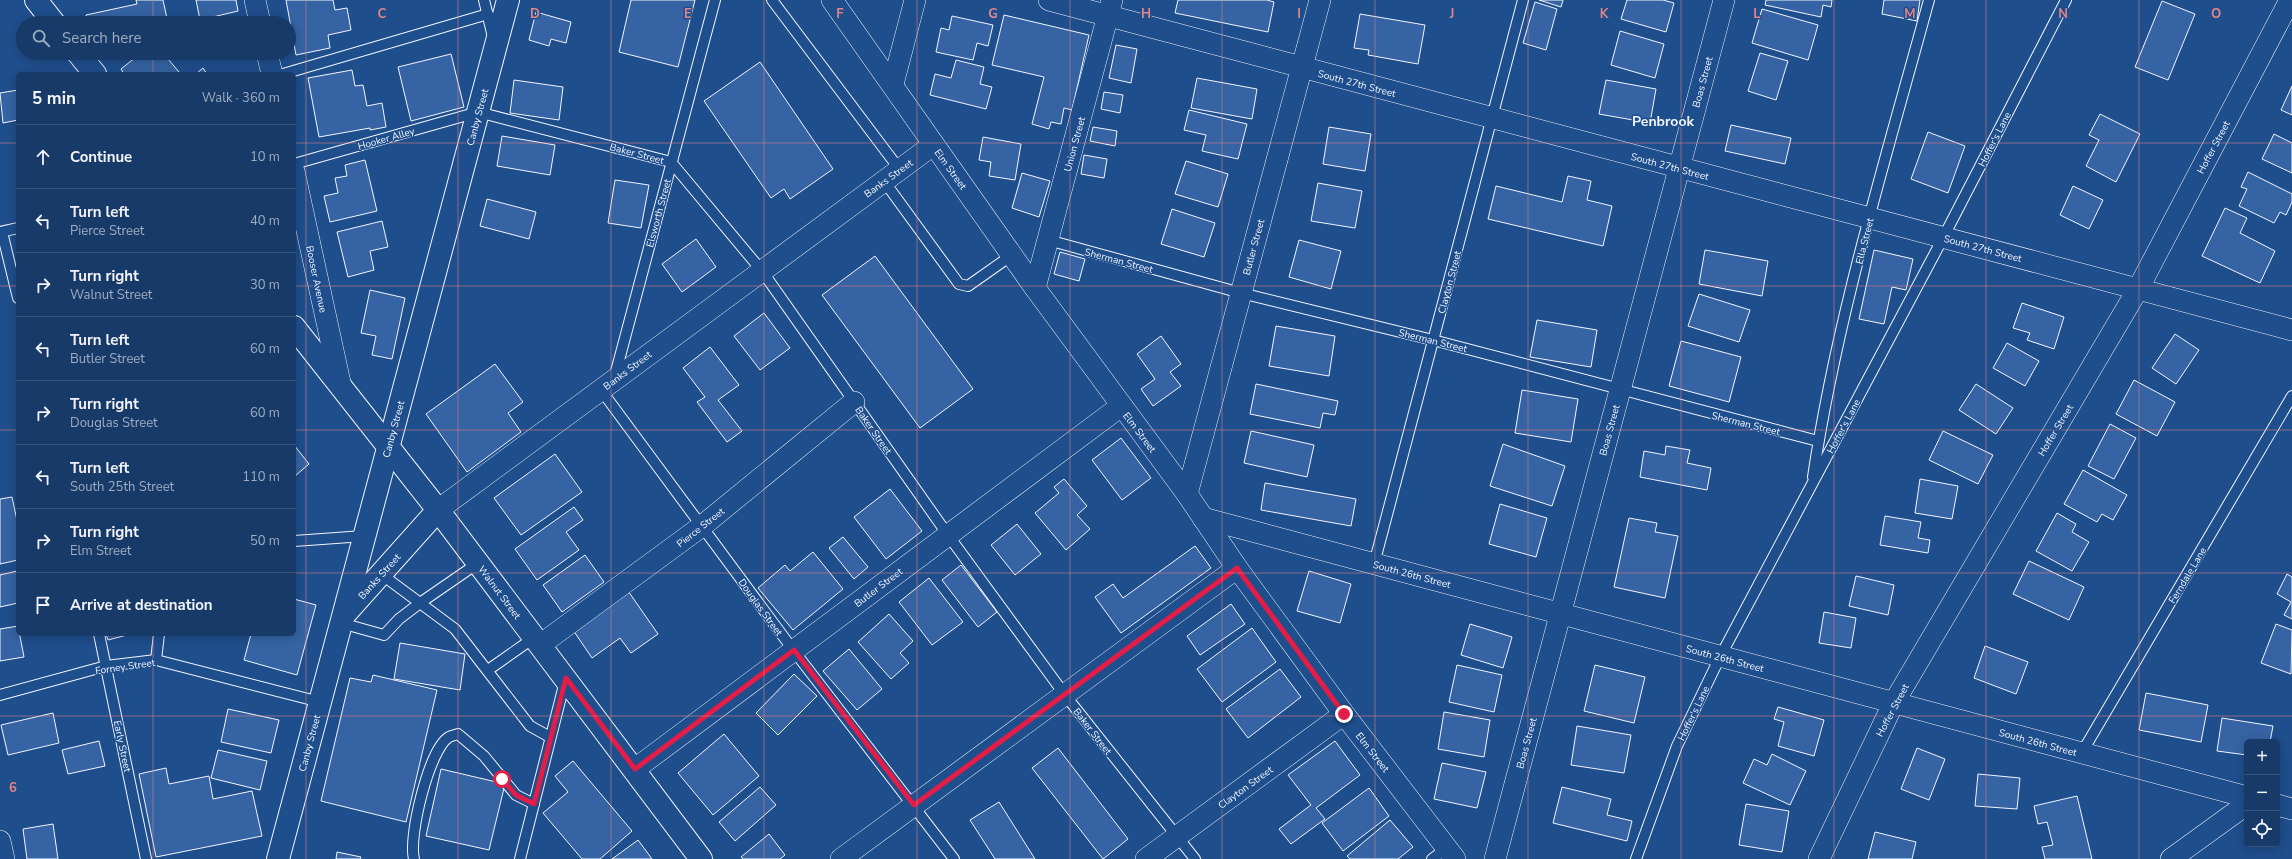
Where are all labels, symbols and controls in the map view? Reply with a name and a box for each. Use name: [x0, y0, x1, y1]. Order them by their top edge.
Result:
text: C: [378, 5, 387, 23]
text: D: [530, 5, 540, 23]
text: E: [684, 5, 692, 23]
text: F: [836, 5, 844, 23]
text: G: [988, 5, 998, 23]
text: H: [1141, 5, 1151, 23]
text: I: [1297, 5, 1301, 23]
text: J: [1449, 5, 1454, 23]
text: K: [1600, 5, 1609, 23]
text: L: [1753, 5, 1761, 23]
text: M: [1904, 5, 1916, 23]
text: N: [2058, 5, 2068, 23]
text: O: [2211, 5, 2221, 23]
search box: [16, 16, 296, 60]
icon: search: [30, 27, 52, 49]
text: Search here: [62, 28, 142, 48]
street label: Boas Street: [1689, 55, 1717, 109]
street label: South 27th Street: [1316, 67, 1398, 101]
text: 5 min: [32, 87, 76, 110]
street label: Canby Street: [464, 87, 492, 147]
text: Walk · 360 m: [202, 89, 280, 107]
street label: Hoffer's Lane: [1975, 110, 2015, 169]
district label: Penbrook: [1632, 112, 1694, 131]
street label: Union Street: [1061, 115, 1089, 173]
street label: Hoffer Street: [2194, 118, 2234, 176]
street label: Hooker Alley: [356, 124, 417, 154]
street label: Baker Street: [608, 140, 666, 168]
icon: ahead: [32, 146, 54, 168]
street label: Elm Street: [931, 146, 970, 193]
text: Continue: [70, 147, 132, 167]
text: 10 m: [250, 148, 280, 166]
street label: South 27th Street: [1629, 150, 1711, 184]
street label: Banks Street: [861, 156, 916, 201]
street label: Elsworth Street: [643, 177, 675, 249]
text: Turn left: [70, 202, 129, 222]
icon: left: [32, 210, 54, 232]
text: 40 m: [250, 212, 280, 230]
street label: Ella Street: [1853, 216, 1878, 266]
street label: Butler Street: [1240, 217, 1268, 277]
text: Pierce Street: [70, 222, 144, 240]
street label: South 27th Street: [1942, 232, 2024, 266]
street label: Booser Avenue: [302, 244, 330, 314]
street label: Sherman Street: [1083, 245, 1155, 277]
street label: Clayton Street: [1435, 249, 1465, 315]
text: Turn right: [70, 266, 139, 286]
icon: right: [32, 274, 54, 296]
text: 30 m: [250, 276, 280, 294]
text: Walnut Street: [70, 286, 152, 304]
street label: Sherman Street: [1397, 326, 1469, 356]
text: Turn left: [70, 330, 129, 350]
icon: left: [32, 338, 54, 360]
text: 60 m: [250, 340, 280, 358]
street label: Banks Street: [600, 348, 655, 394]
text: Butler Street: [70, 350, 145, 368]
text: Turn right: [70, 394, 139, 414]
street label: Hoffer's Lane: [1824, 397, 1864, 456]
street label: Canby Street: [380, 399, 408, 459]
icon: right: [32, 402, 54, 424]
street label: Hoffer Street: [2035, 402, 2077, 459]
street label: Boas Street: [1596, 403, 1624, 457]
text: 60 m: [250, 404, 280, 422]
street label: Baker Street: [851, 404, 895, 458]
street label: Sherman Street: [1710, 409, 1782, 439]
street label: Elm Street: [1119, 410, 1159, 456]
text: Douglas Street: [70, 414, 158, 432]
text: Turn left: [70, 458, 129, 478]
icon: left: [32, 466, 54, 488]
text: 110 m: [242, 468, 280, 486]
text: South 25th Street: [70, 478, 174, 496]
street label: Pierce Street: [674, 504, 728, 551]
text: Turn right: [70, 522, 139, 542]
icon: right: [32, 530, 54, 552]
text: 50 m: [250, 532, 280, 550]
text: Elm Street: [70, 542, 131, 560]
street label: Ferndale Lane: [2165, 545, 2210, 606]
street label: Banks Street: [355, 550, 404, 603]
street label: South 26th Street: [1371, 558, 1453, 592]
street label: Walnut Street: [475, 563, 524, 623]
street label: Butler Street: [851, 565, 906, 611]
street label: Douglas Street: [735, 576, 786, 639]
icon: arrive: [32, 594, 54, 616]
text: Arrive at destination: [70, 595, 213, 615]
street label: South 26th Street: [1684, 642, 1766, 676]
street label: Forney Street: [94, 656, 156, 678]
street label: Hoffer Street: [1873, 681, 1913, 739]
street label: Hoffer's Lane: [1675, 684, 1713, 743]
street label: Baker Street: [1070, 705, 1115, 758]
route end: [1335, 705, 1353, 723]
street label: Canby Street: [296, 713, 324, 773]
street label: Boas Street: [1513, 716, 1541, 770]
street label: Early Street: [110, 719, 134, 774]
street label: South 26th Street: [1997, 726, 2079, 760]
street label: Elm Street: [1352, 730, 1393, 776]
map controls: [2244, 739, 2280, 847]
button: +: [2244, 739, 2280, 775]
street label: Clayton Street: [1215, 763, 1276, 812]
route start: [493, 770, 511, 788]
button: −: [2244, 775, 2280, 811]
text: 6: [9, 779, 17, 797]
button: locate: [2244, 811, 2280, 847]

